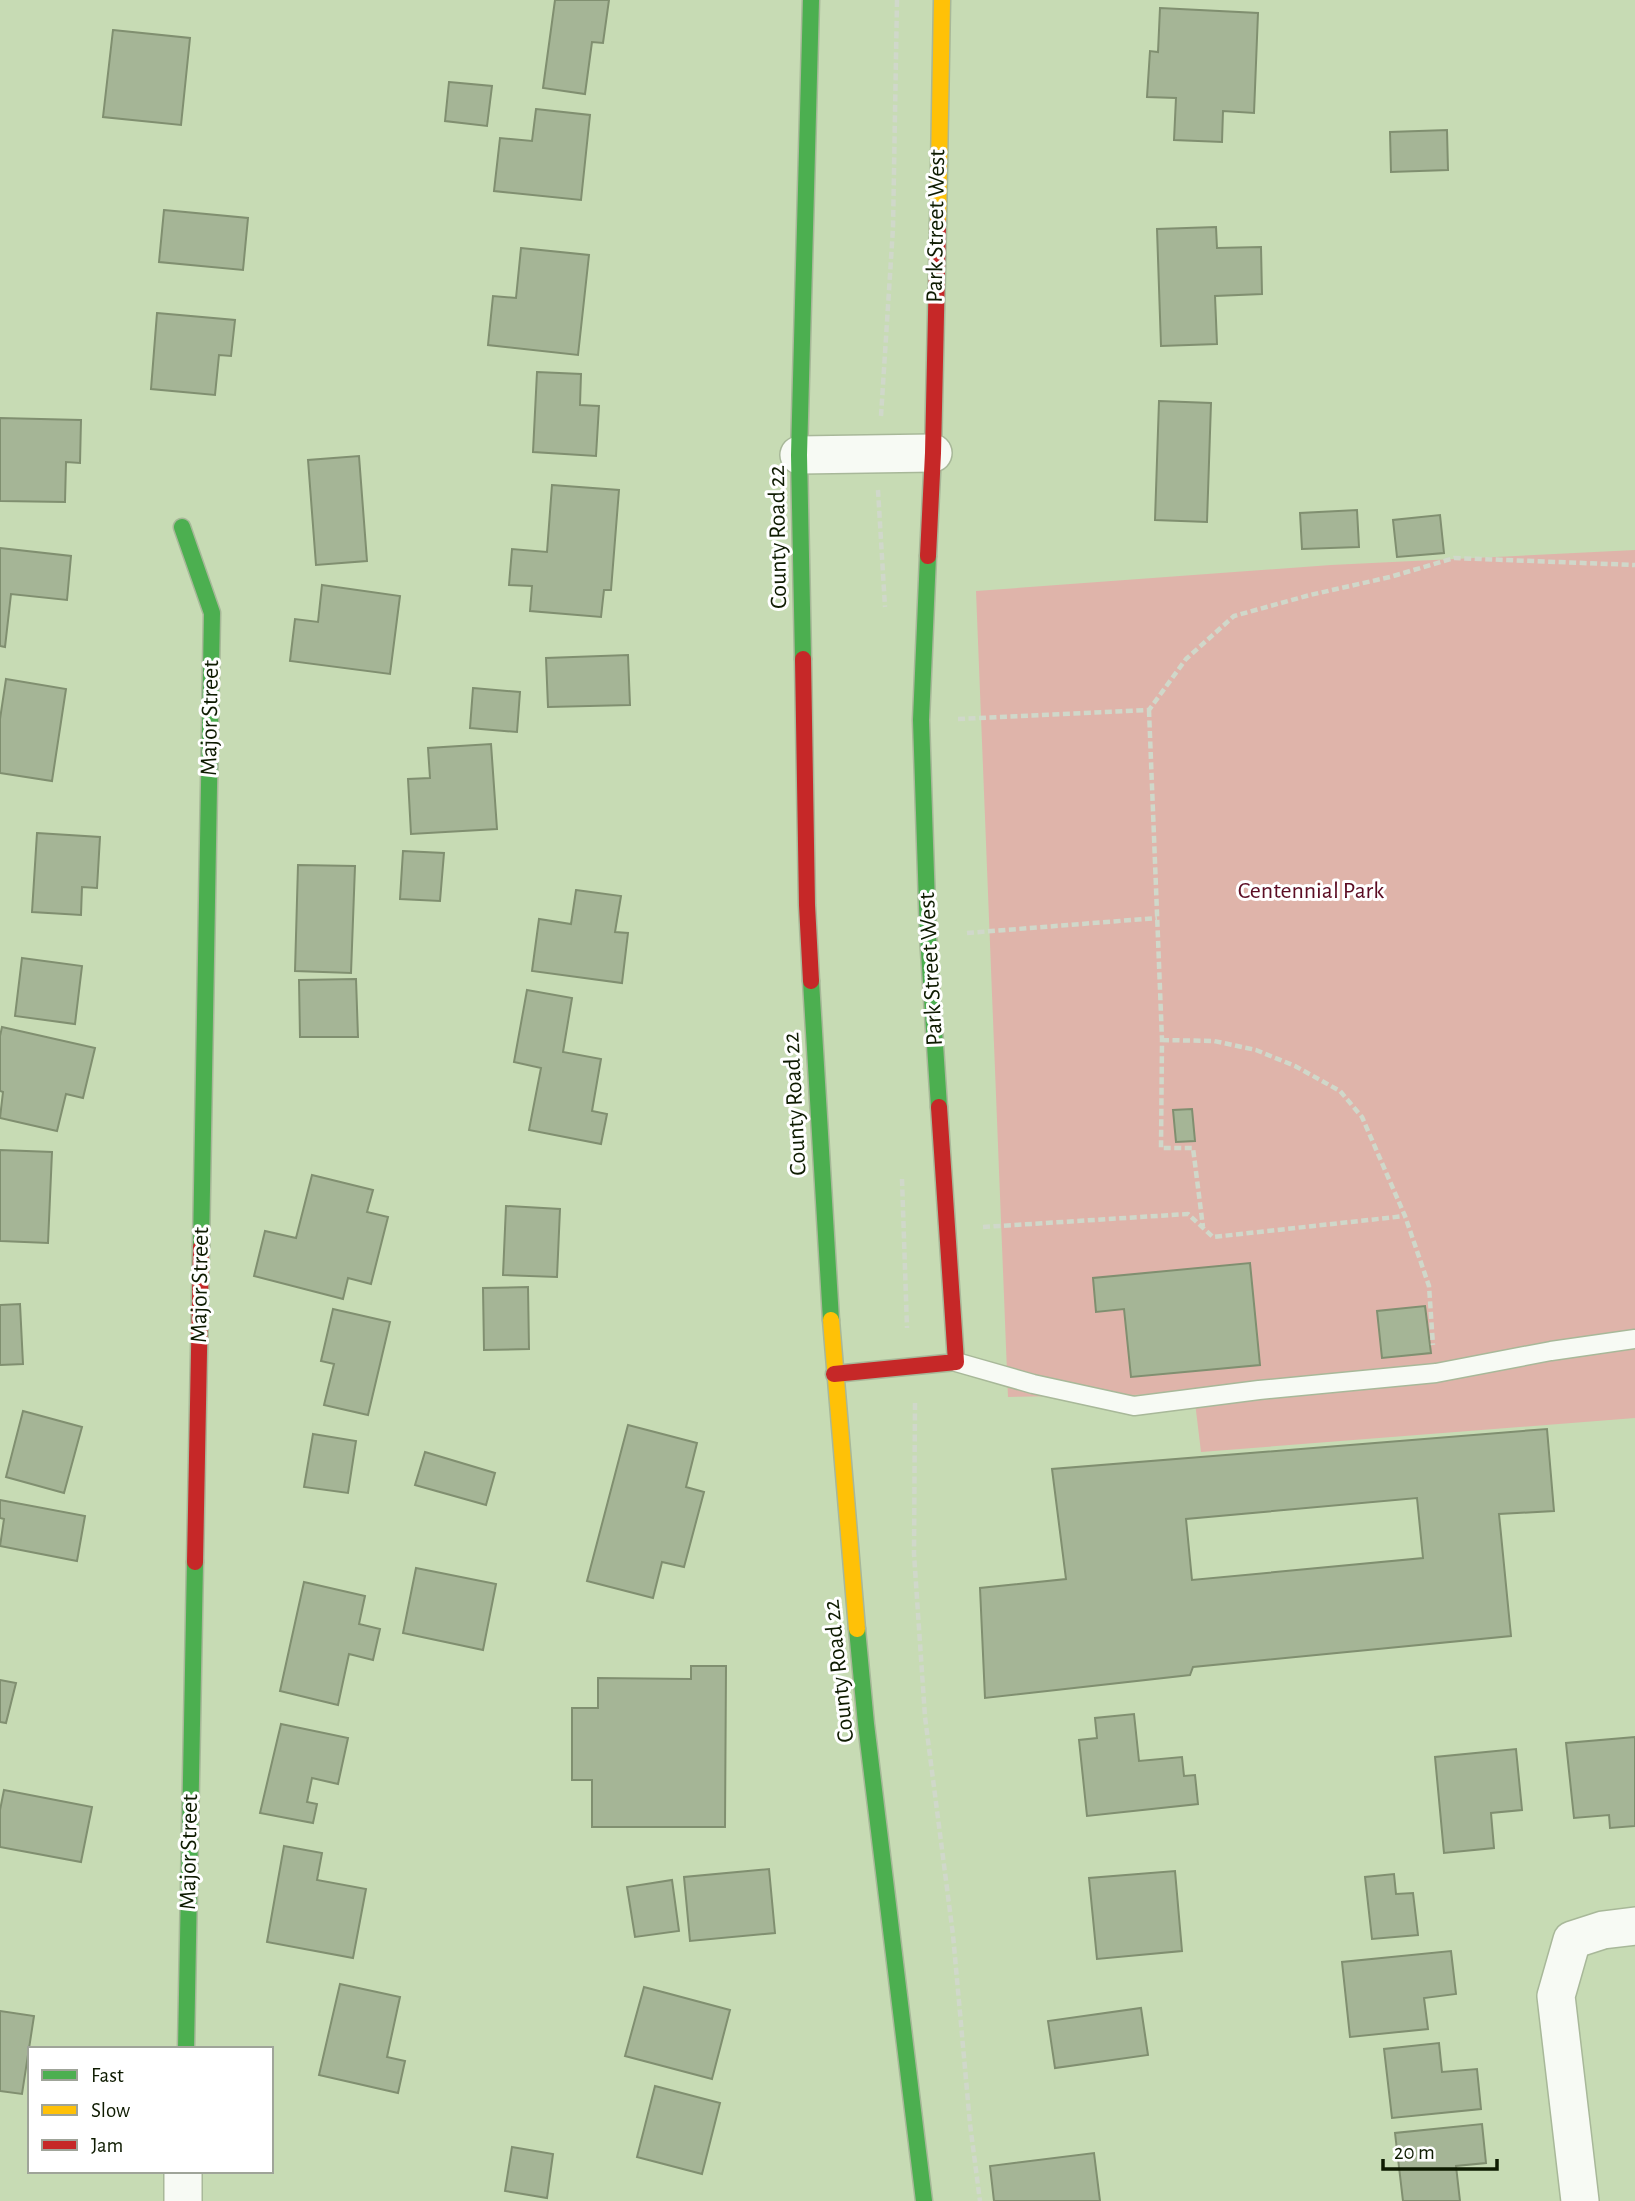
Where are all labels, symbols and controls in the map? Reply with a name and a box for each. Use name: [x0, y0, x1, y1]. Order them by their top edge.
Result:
street label: Park Street West: [923, 149, 949, 303]
street label: County Road 22: [765, 465, 791, 609]
street label: Major Street: [197, 660, 223, 776]
park label: Centennial Park: [1238, 879, 1384, 903]
street label: Park Street West: [915, 891, 947, 1046]
street label: County Road 22: [779, 1032, 811, 1176]
street label: Major Street: [187, 1227, 213, 1343]
street label: County Road 22: [820, 1598, 858, 1744]
street label: Major Street: [176, 1794, 202, 1910]
legend: [28, 2047, 273, 2173]
text: Fast: [91, 2065, 124, 2086]
text: Slow: [91, 2100, 130, 2121]
scale bar: [1383, 2128, 1497, 2172]
text: Jam: [91, 2135, 123, 2156]
text: 20 m: [1394, 2142, 1435, 2163]

